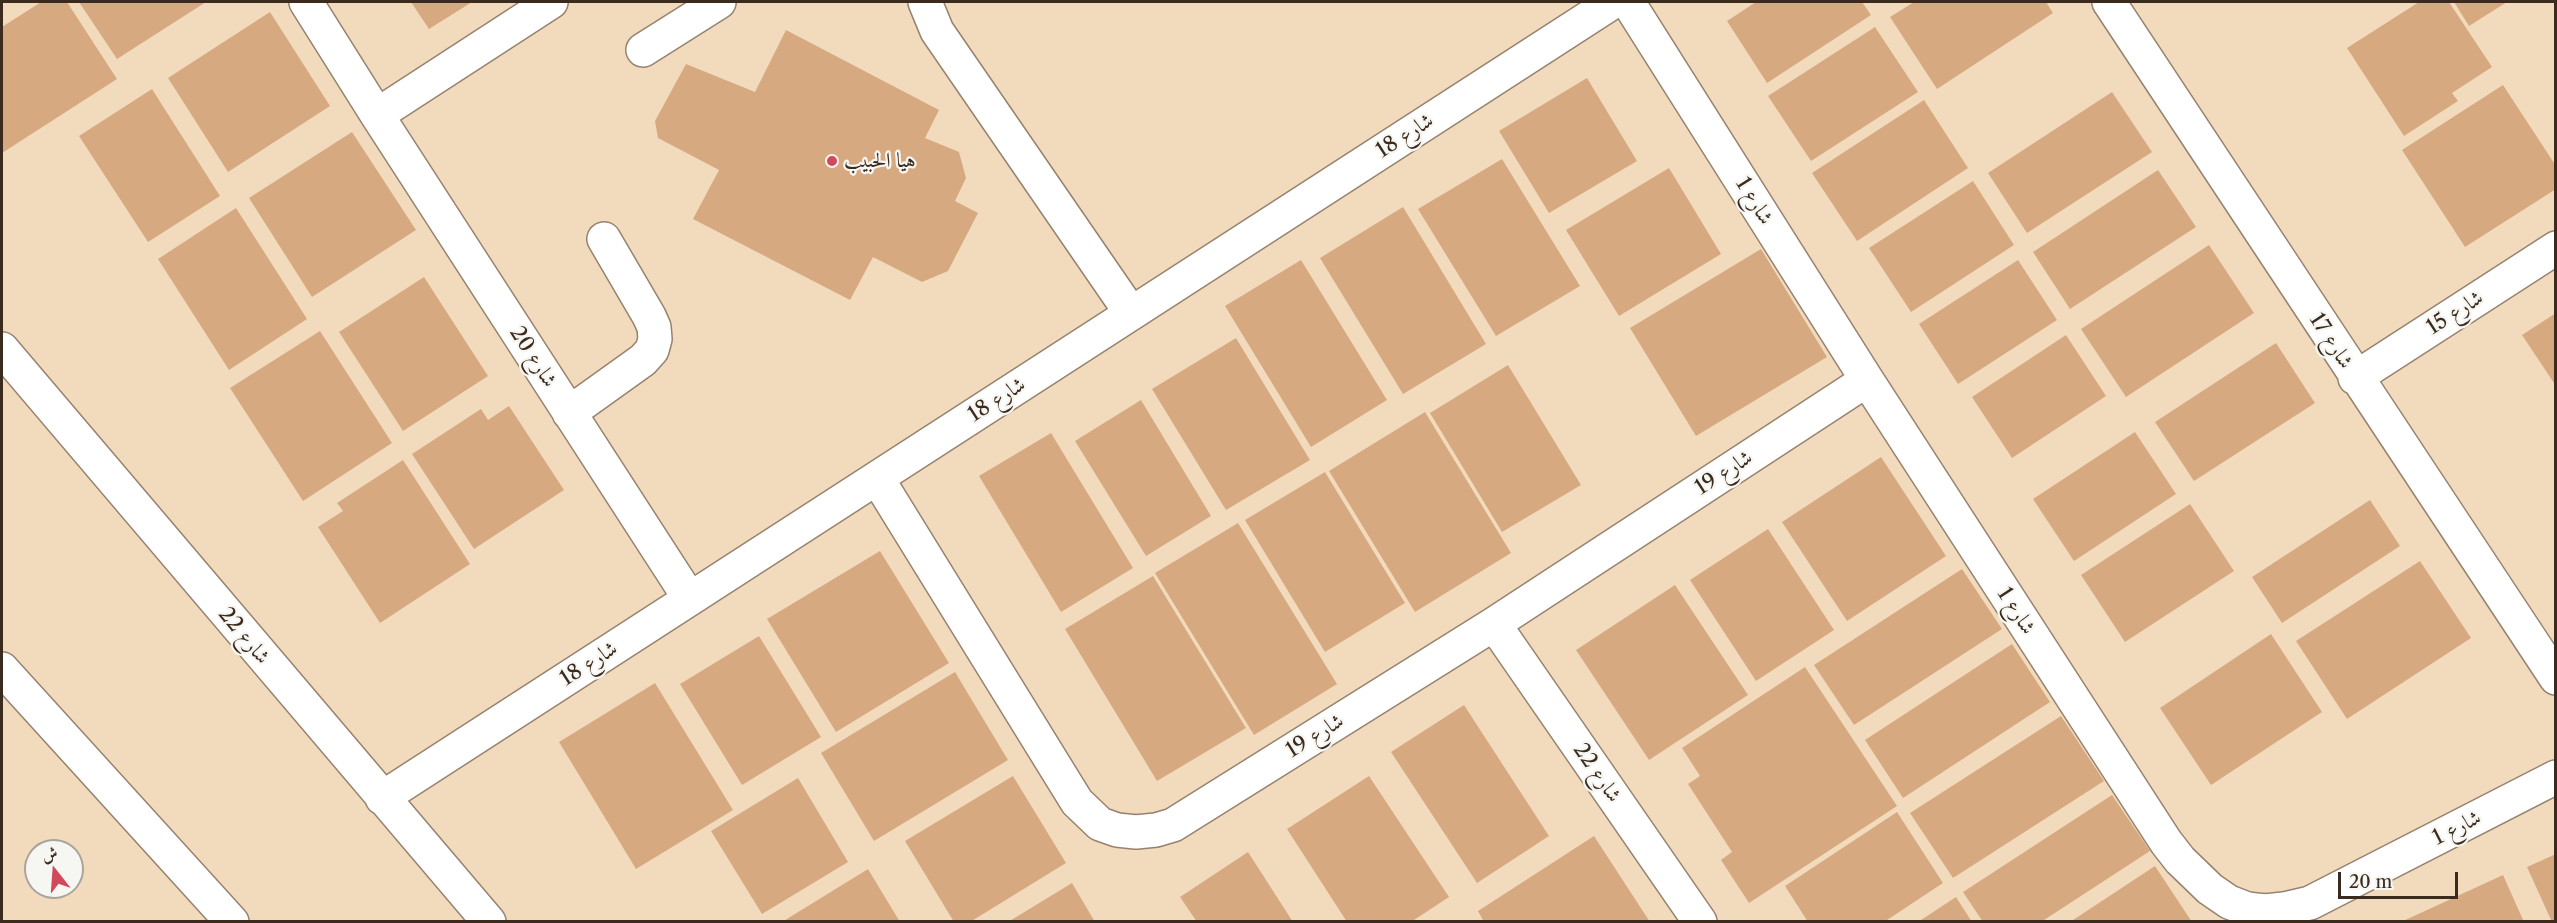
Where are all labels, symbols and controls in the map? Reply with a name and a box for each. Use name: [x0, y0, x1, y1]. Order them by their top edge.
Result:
street label: شارع 18: [1372, 108, 1438, 164]
place label: هيا الحبيب: [844, 148, 916, 174]
marker: هيا الحبيب: [825, 154, 839, 168]
street label: شارع 1: [1730, 173, 1778, 229]
street label: شارع 15: [2422, 285, 2488, 341]
street label: شارع 17: [2304, 308, 2358, 374]
street label: شارع 20: [504, 322, 562, 392]
street label: شارع 18: [964, 372, 1030, 428]
street label: شارع 19: [1691, 445, 1757, 501]
street label: شارع 1: [1992, 583, 2040, 639]
street label: شارع 22: [213, 603, 275, 669]
street label: شارع 18: [556, 636, 622, 692]
street label: شارع 19: [1282, 709, 1348, 763]
street label: شارع 22: [1568, 739, 1626, 807]
street label: شارع 1: [2429, 805, 2485, 851]
north arrow: [24, 839, 84, 899]
text: ش: [39, 842, 60, 866]
scale bar: [2341, 860, 2461, 898]
text: 20 m: [2349, 871, 2392, 893]

